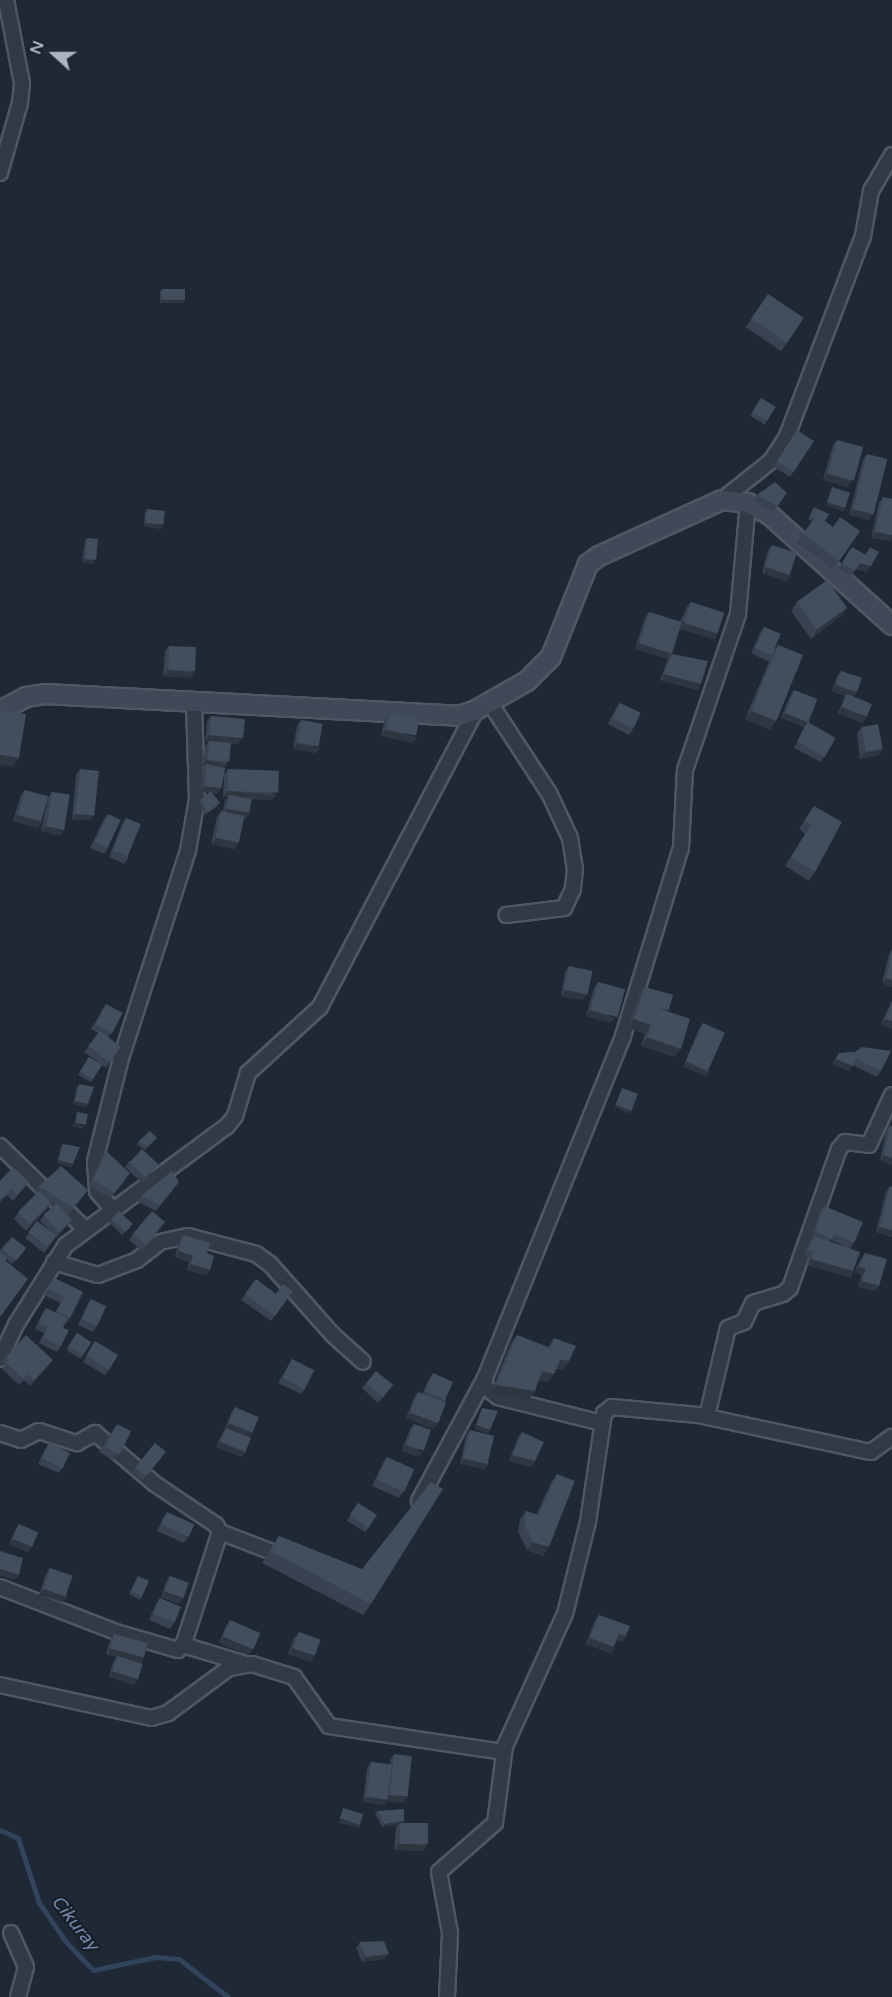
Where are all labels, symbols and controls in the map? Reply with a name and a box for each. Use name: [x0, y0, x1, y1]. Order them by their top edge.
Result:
north arrow: [24, 24, 84, 84]
text: N: [26, 38, 49, 57]
water label: Cikuray: [47, 1891, 103, 1955]

